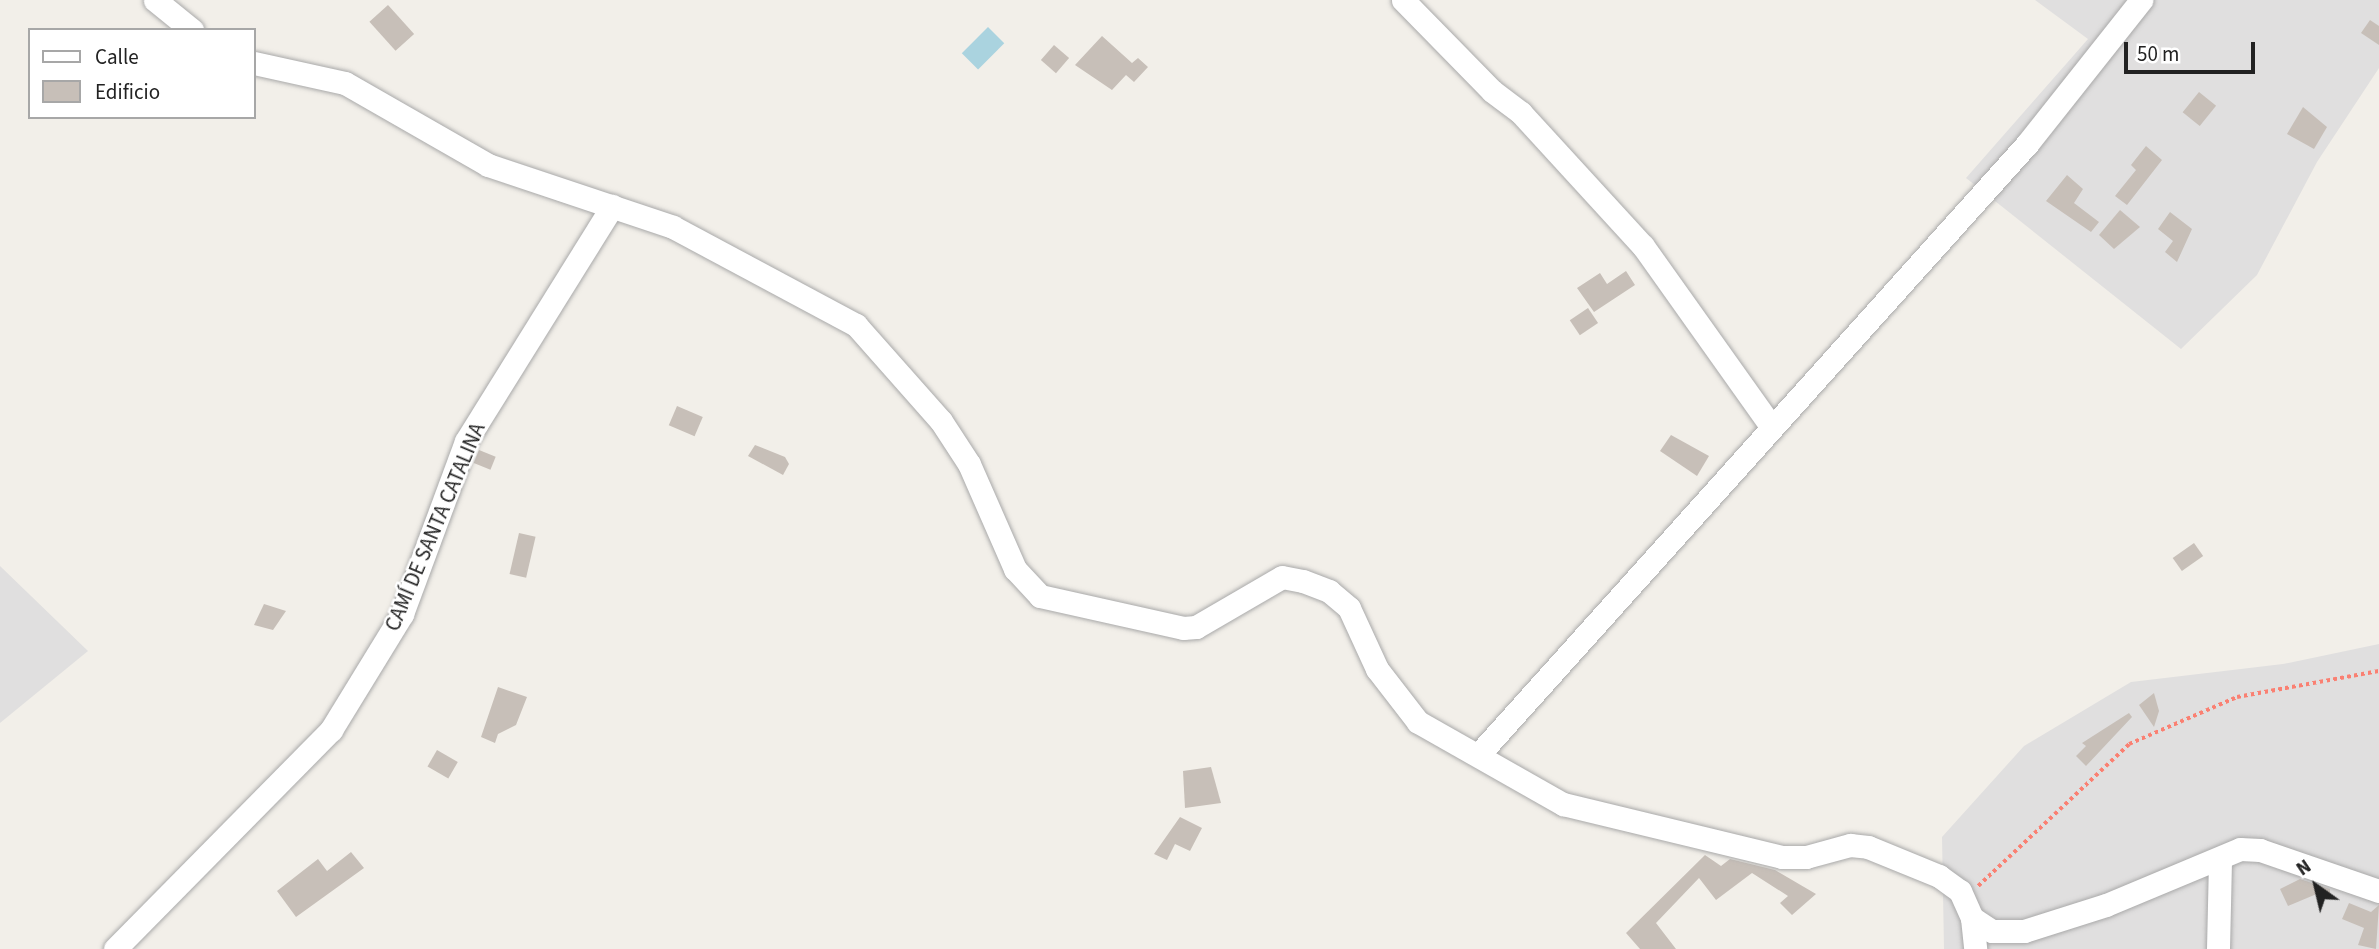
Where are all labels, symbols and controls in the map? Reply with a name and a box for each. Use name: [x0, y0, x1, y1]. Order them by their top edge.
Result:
legend: [28, 28, 256, 119]
scale bar: [2127, 28, 2258, 72]
text: 50 m: [2137, 39, 2179, 69]
text: Calle: [95, 42, 139, 72]
text: Edificio: [95, 77, 160, 107]
street label: CAMÍ DE SANTA CATALINA: [380, 419, 490, 635]
north arrow: [2281, 851, 2351, 921]
text: N: [2291, 853, 2317, 883]

